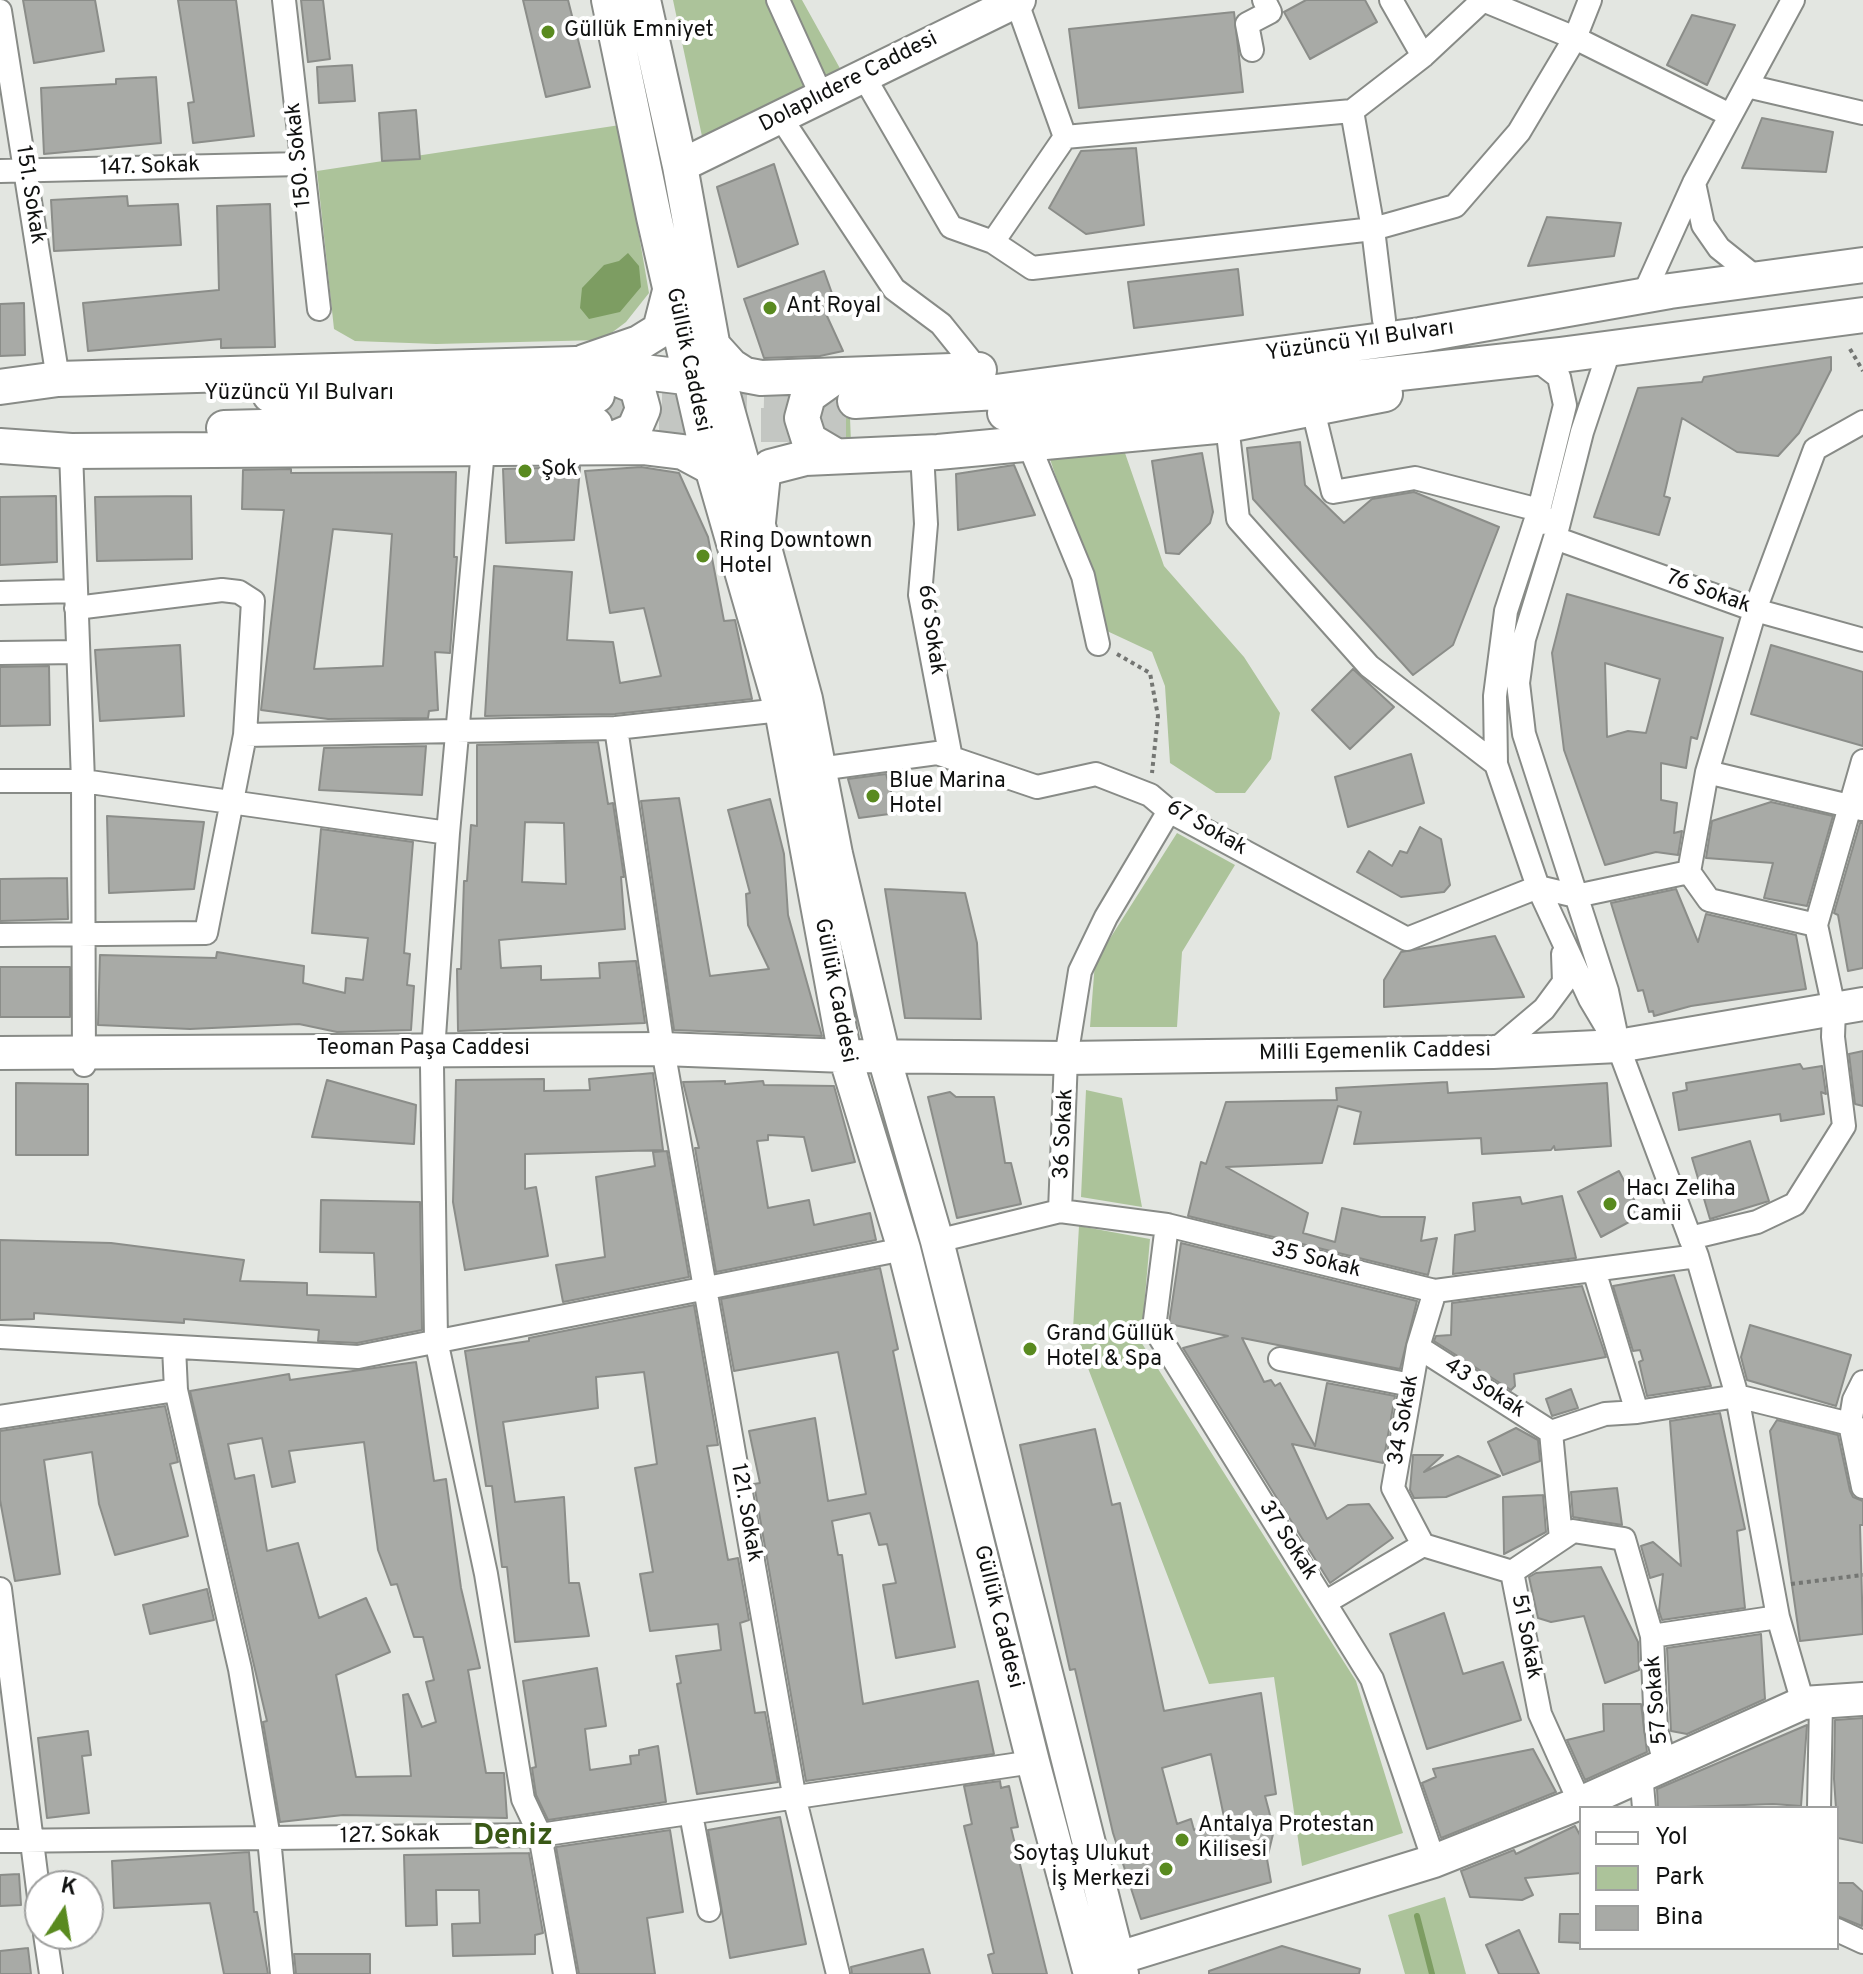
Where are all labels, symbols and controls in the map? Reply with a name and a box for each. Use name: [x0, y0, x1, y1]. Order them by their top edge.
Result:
place label: Güllük Emniyet: [564, 19, 714, 45]
marker: Güllük Emniyet: [539, 23, 557, 41]
street label: Dolaplıdere Caddesi: [756, 27, 942, 139]
street label: 150. Sokak: [281, 101, 319, 209]
street label: 151. Sokak: [8, 144, 50, 246]
street label: 147. Sokak: [100, 153, 200, 183]
street label: Güllük Caddesi: [659, 286, 715, 434]
place label: Ant Royal: [786, 295, 881, 321]
marker: Ant Royal: [761, 299, 779, 317]
street label: Yüzüncü Yıl Bulvarı: [1264, 316, 1456, 368]
street label: Yüzüncü Yıl Bulvarı: [204, 382, 394, 408]
place label: Şok: [541, 458, 578, 484]
marker: Şok: [516, 462, 534, 480]
place label: Ring Downtown Hotel: [719, 530, 872, 582]
marker: Ring Downtown Hotel: [694, 547, 712, 565]
street label: 76 Sokak: [1662, 566, 1754, 620]
street label: 66 Sokak: [911, 583, 949, 677]
place label: Blue Marina Hotel: [889, 770, 1005, 822]
marker: Blue Marina Hotel: [864, 787, 882, 805]
street label: 67 Sokak: [1161, 795, 1251, 863]
street label: Güllük Caddesi: [807, 916, 861, 1066]
street label: Teoman Paşa Caddesi: [316, 1037, 530, 1063]
street label: Milli Egemenlik Caddesi: [1259, 1038, 1491, 1068]
street label: 36 Sokak: [1049, 1088, 1081, 1180]
place label: Hacı Zeliha Camii: [1626, 1178, 1736, 1230]
marker: Hacı Zeliha Camii: [1601, 1195, 1619, 1213]
street label: 35 Sokak: [1268, 1237, 1364, 1285]
place label: Grand Güllük Hotel & Spa: [1046, 1323, 1174, 1374]
marker: Grand Güllük Hotel & Spa: [1021, 1340, 1039, 1358]
street label: 43 Sokak: [1438, 1353, 1530, 1425]
street label: 34 Sokak: [1384, 1373, 1426, 1467]
street label: 121. Sokak: [723, 1462, 767, 1564]
street label: 37 Sokak: [1252, 1496, 1322, 1586]
street label: Güllük Caddesi: [966, 1543, 1028, 1691]
street label: 51 Sokak: [1504, 1592, 1546, 1682]
street label: 57 Sokak: [1641, 1654, 1675, 1746]
legend: [1579, 1806, 1839, 1950]
place label: Antalya Protestan Kilisesi: [1198, 1814, 1374, 1866]
district label: Deniz: [473, 1820, 553, 1856]
street label: 127. Sokak: [340, 1823, 440, 1851]
text: Yol: [1655, 1823, 1688, 1853]
marker: Antalya Protestan Kilisesi: [1173, 1831, 1191, 1849]
place label: Soytaş Ulukut İş Merkezi: [1013, 1843, 1150, 1894]
marker: Soytaş Ulukut İş Merkezi: [1157, 1860, 1175, 1878]
text: Park: [1655, 1863, 1705, 1893]
north arrow: [24, 1870, 104, 1950]
text: K: [58, 1873, 79, 1903]
text: Bina: [1655, 1903, 1703, 1933]

